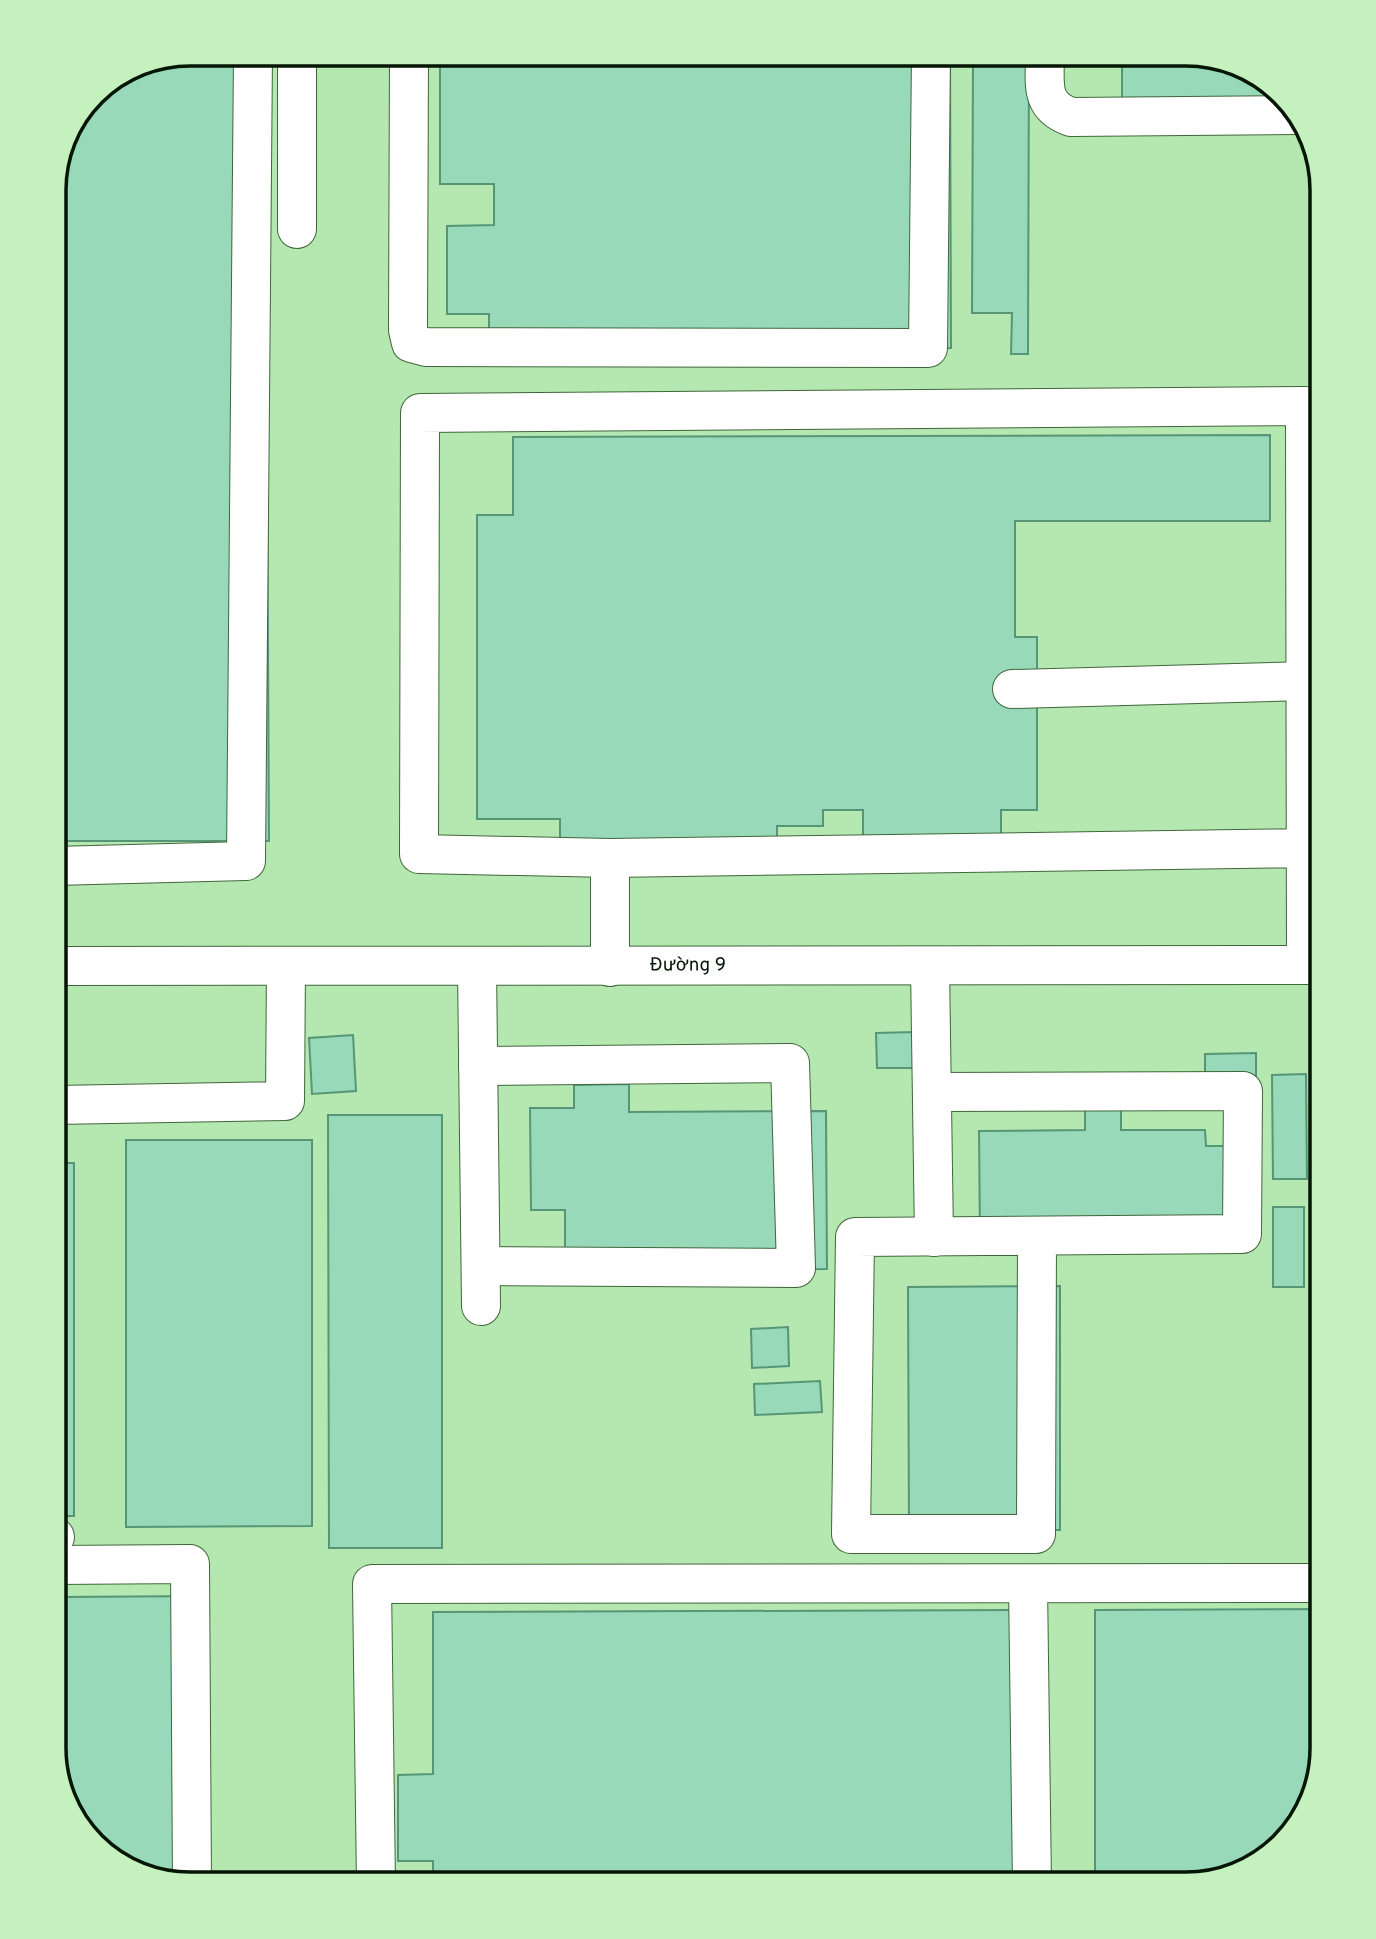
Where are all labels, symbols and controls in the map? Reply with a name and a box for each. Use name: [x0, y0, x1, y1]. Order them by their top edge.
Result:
street label: Đường 9: [650, 953, 726, 978]

